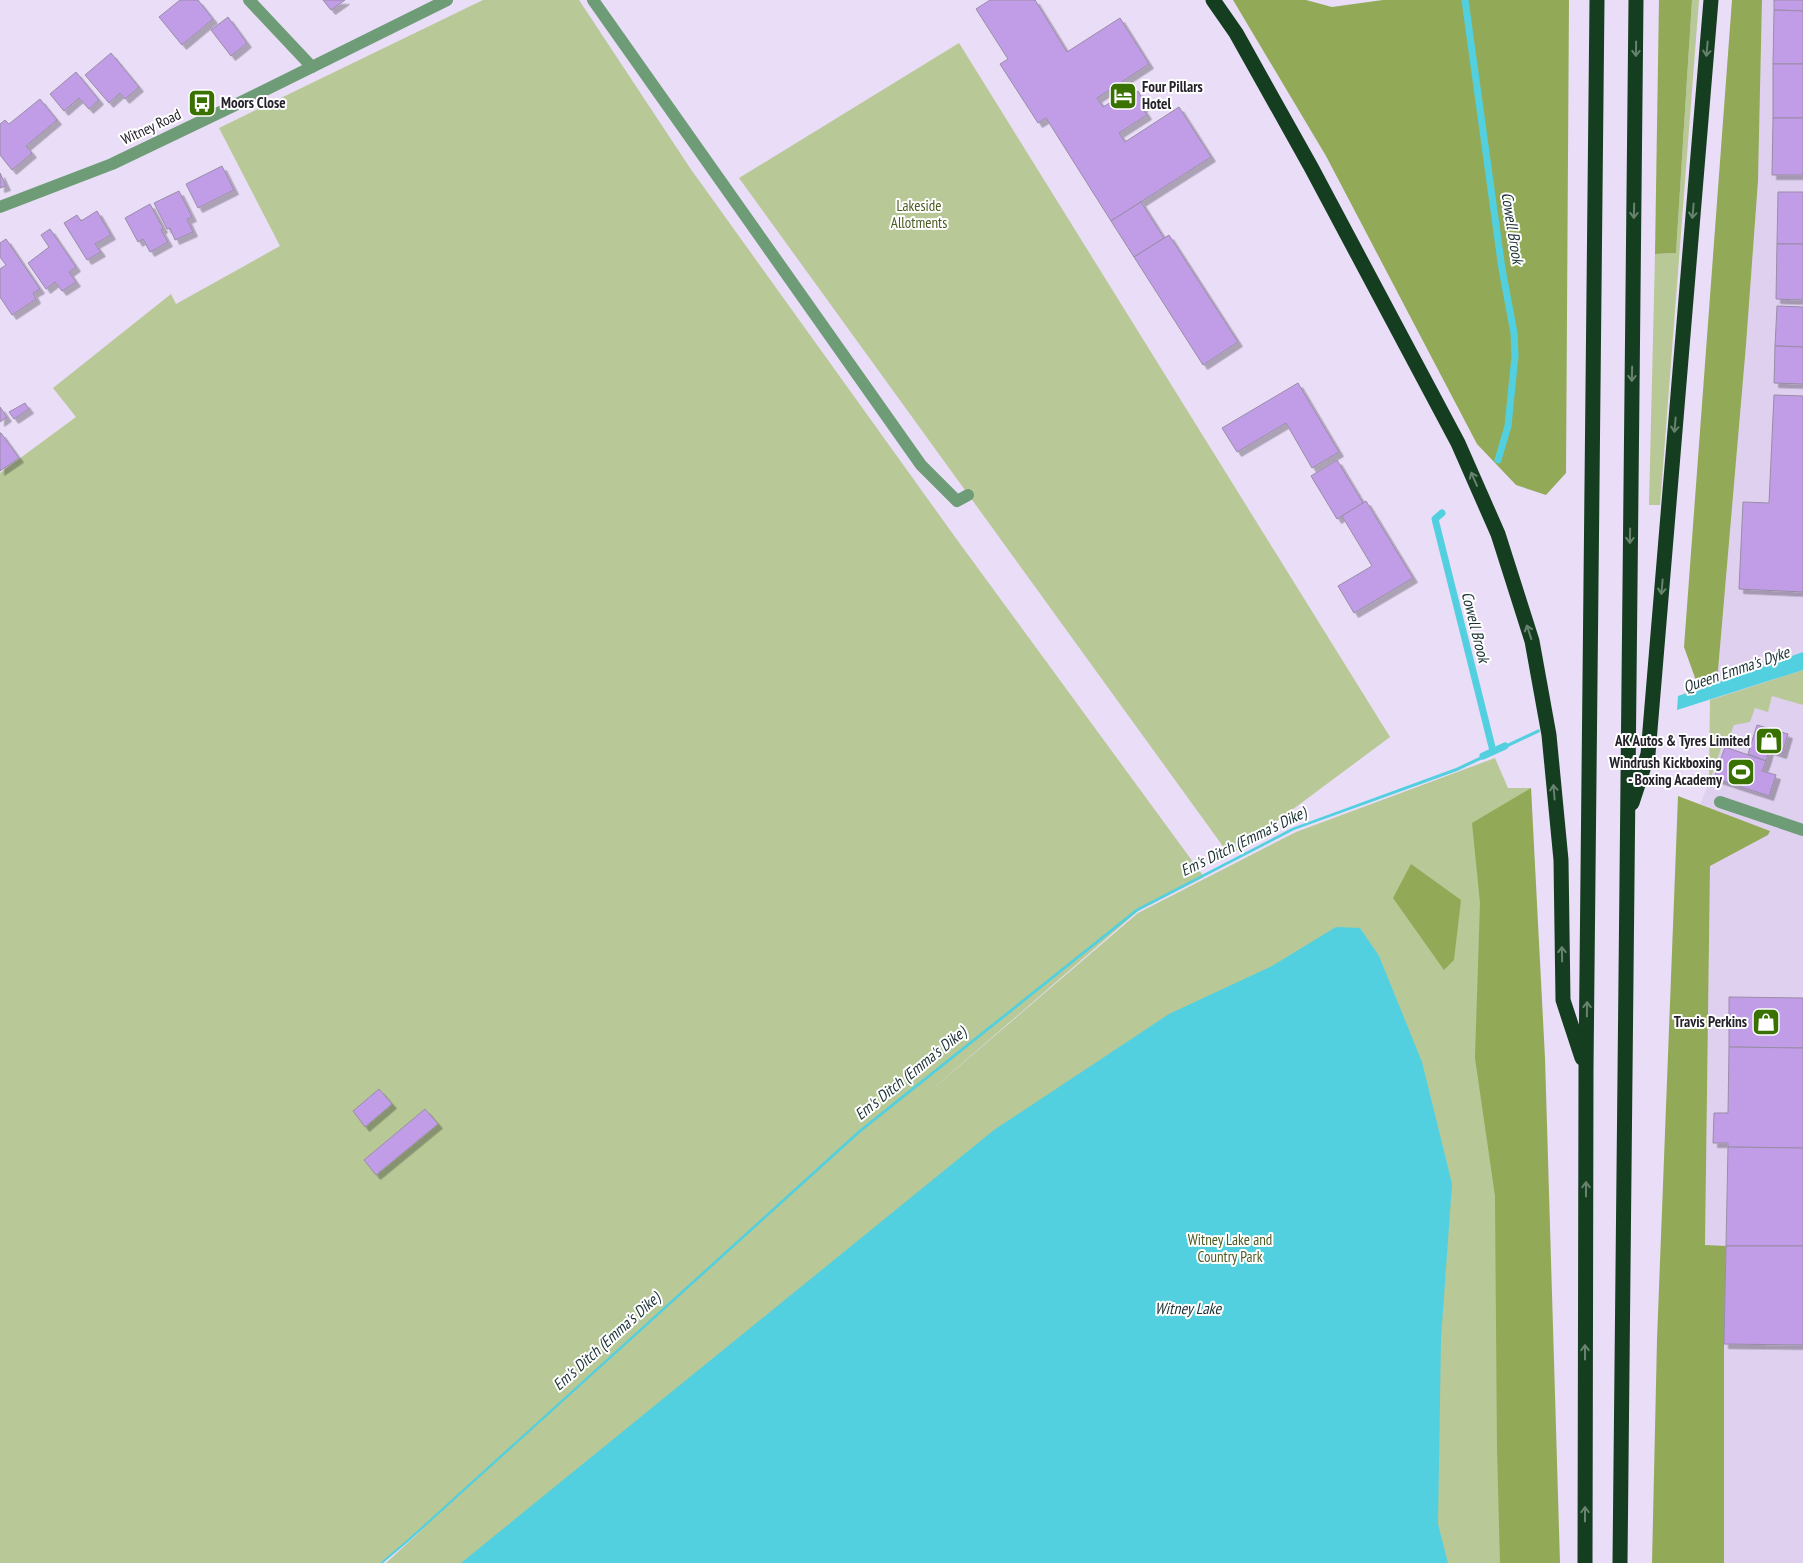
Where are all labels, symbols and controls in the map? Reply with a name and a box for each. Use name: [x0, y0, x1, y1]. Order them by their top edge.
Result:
one-way arrow: [1631, 40, 1641, 56]
one-way arrow: [1702, 40, 1712, 56]
place label: Four Pillars Hotel: [1142, 77, 1203, 113]
hotel icon: Four Pillars Hotel: [1108, 81, 1138, 111]
bus stop icon: Moors Close: [187, 88, 217, 118]
place label: Moors Close: [221, 93, 286, 112]
street label: Witney Road: [118, 104, 184, 149]
water label: Cowell Brook: [1497, 191, 1529, 267]
park label: Lakeside Allotments: [891, 196, 947, 232]
one-way arrow: [1629, 202, 1639, 219]
one-way arrow: [1689, 202, 1698, 218]
one-way arrow: [1628, 365, 1637, 381]
one-way arrow: [1671, 416, 1680, 432]
one-way arrow: [1468, 472, 1478, 487]
one-way arrow: [1626, 528, 1635, 544]
one-way arrow: [1657, 578, 1666, 594]
water label: Cowell Brook: [1458, 589, 1495, 666]
one-way arrow: [1524, 625, 1533, 640]
water label: Queen Emma's Dyke: [1680, 641, 1793, 697]
shop icon: AK Autos & Tyres Limited: [1754, 726, 1784, 756]
place label: AK Autos & Tyres Limited: [1614, 731, 1750, 750]
place label: Windrush Kickboxing - Boxing Academy: [1608, 753, 1723, 789]
sports icon: Windrush Kickboxing - Boxing Academy: [1726, 757, 1756, 787]
one-way arrow: [1550, 784, 1559, 800]
water label: Em's Ditch (Emma's Dike): [1177, 801, 1311, 880]
one-way arrow: [1557, 947, 1567, 963]
one-way arrow: [1582, 1002, 1592, 1018]
shop icon: Travis Perkins: [1751, 1007, 1781, 1037]
place label: Travis Perkins: [1674, 1012, 1747, 1031]
water label: Em's Ditch (Emma's Dike): [850, 1021, 971, 1124]
one-way arrow: [1581, 1182, 1591, 1198]
park label: Witney Lake and Country Park: [1188, 1230, 1272, 1266]
water label: Em's Ditch (Emma's Dike): [548, 1286, 665, 1394]
water label: Witney Lake: [1155, 1298, 1223, 1318]
one-way arrow: [1580, 1344, 1590, 1360]
one-way arrow: [1580, 1507, 1590, 1523]

